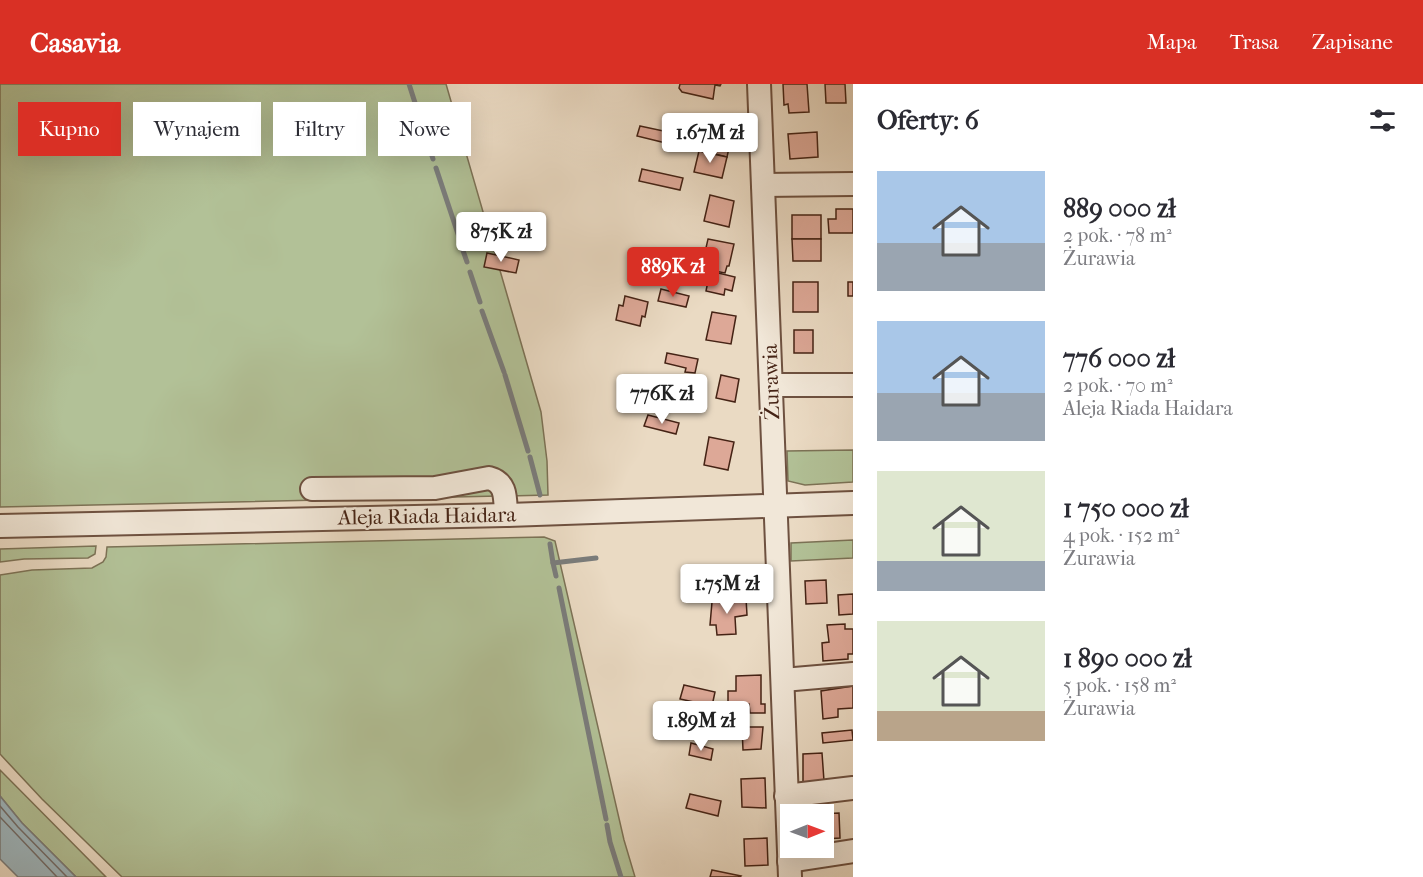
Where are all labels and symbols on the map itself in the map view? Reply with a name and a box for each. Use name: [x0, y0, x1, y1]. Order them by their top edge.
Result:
pin: 1.67M zł: [648, 113, 772, 164]
pin: 875K zł: [446, 212, 556, 263]
pin: 889K zł: [618, 247, 728, 298]
street label: Żurawia: [758, 343, 784, 420]
pin: 776K zł: [607, 374, 717, 425]
street label: Aleja Riada Haidara: [337, 502, 517, 530]
pin: 1.75M zł: [665, 564, 789, 615]
pin: 1.89M zł: [639, 701, 763, 752]
north arrow: [780, 804, 834, 858]

